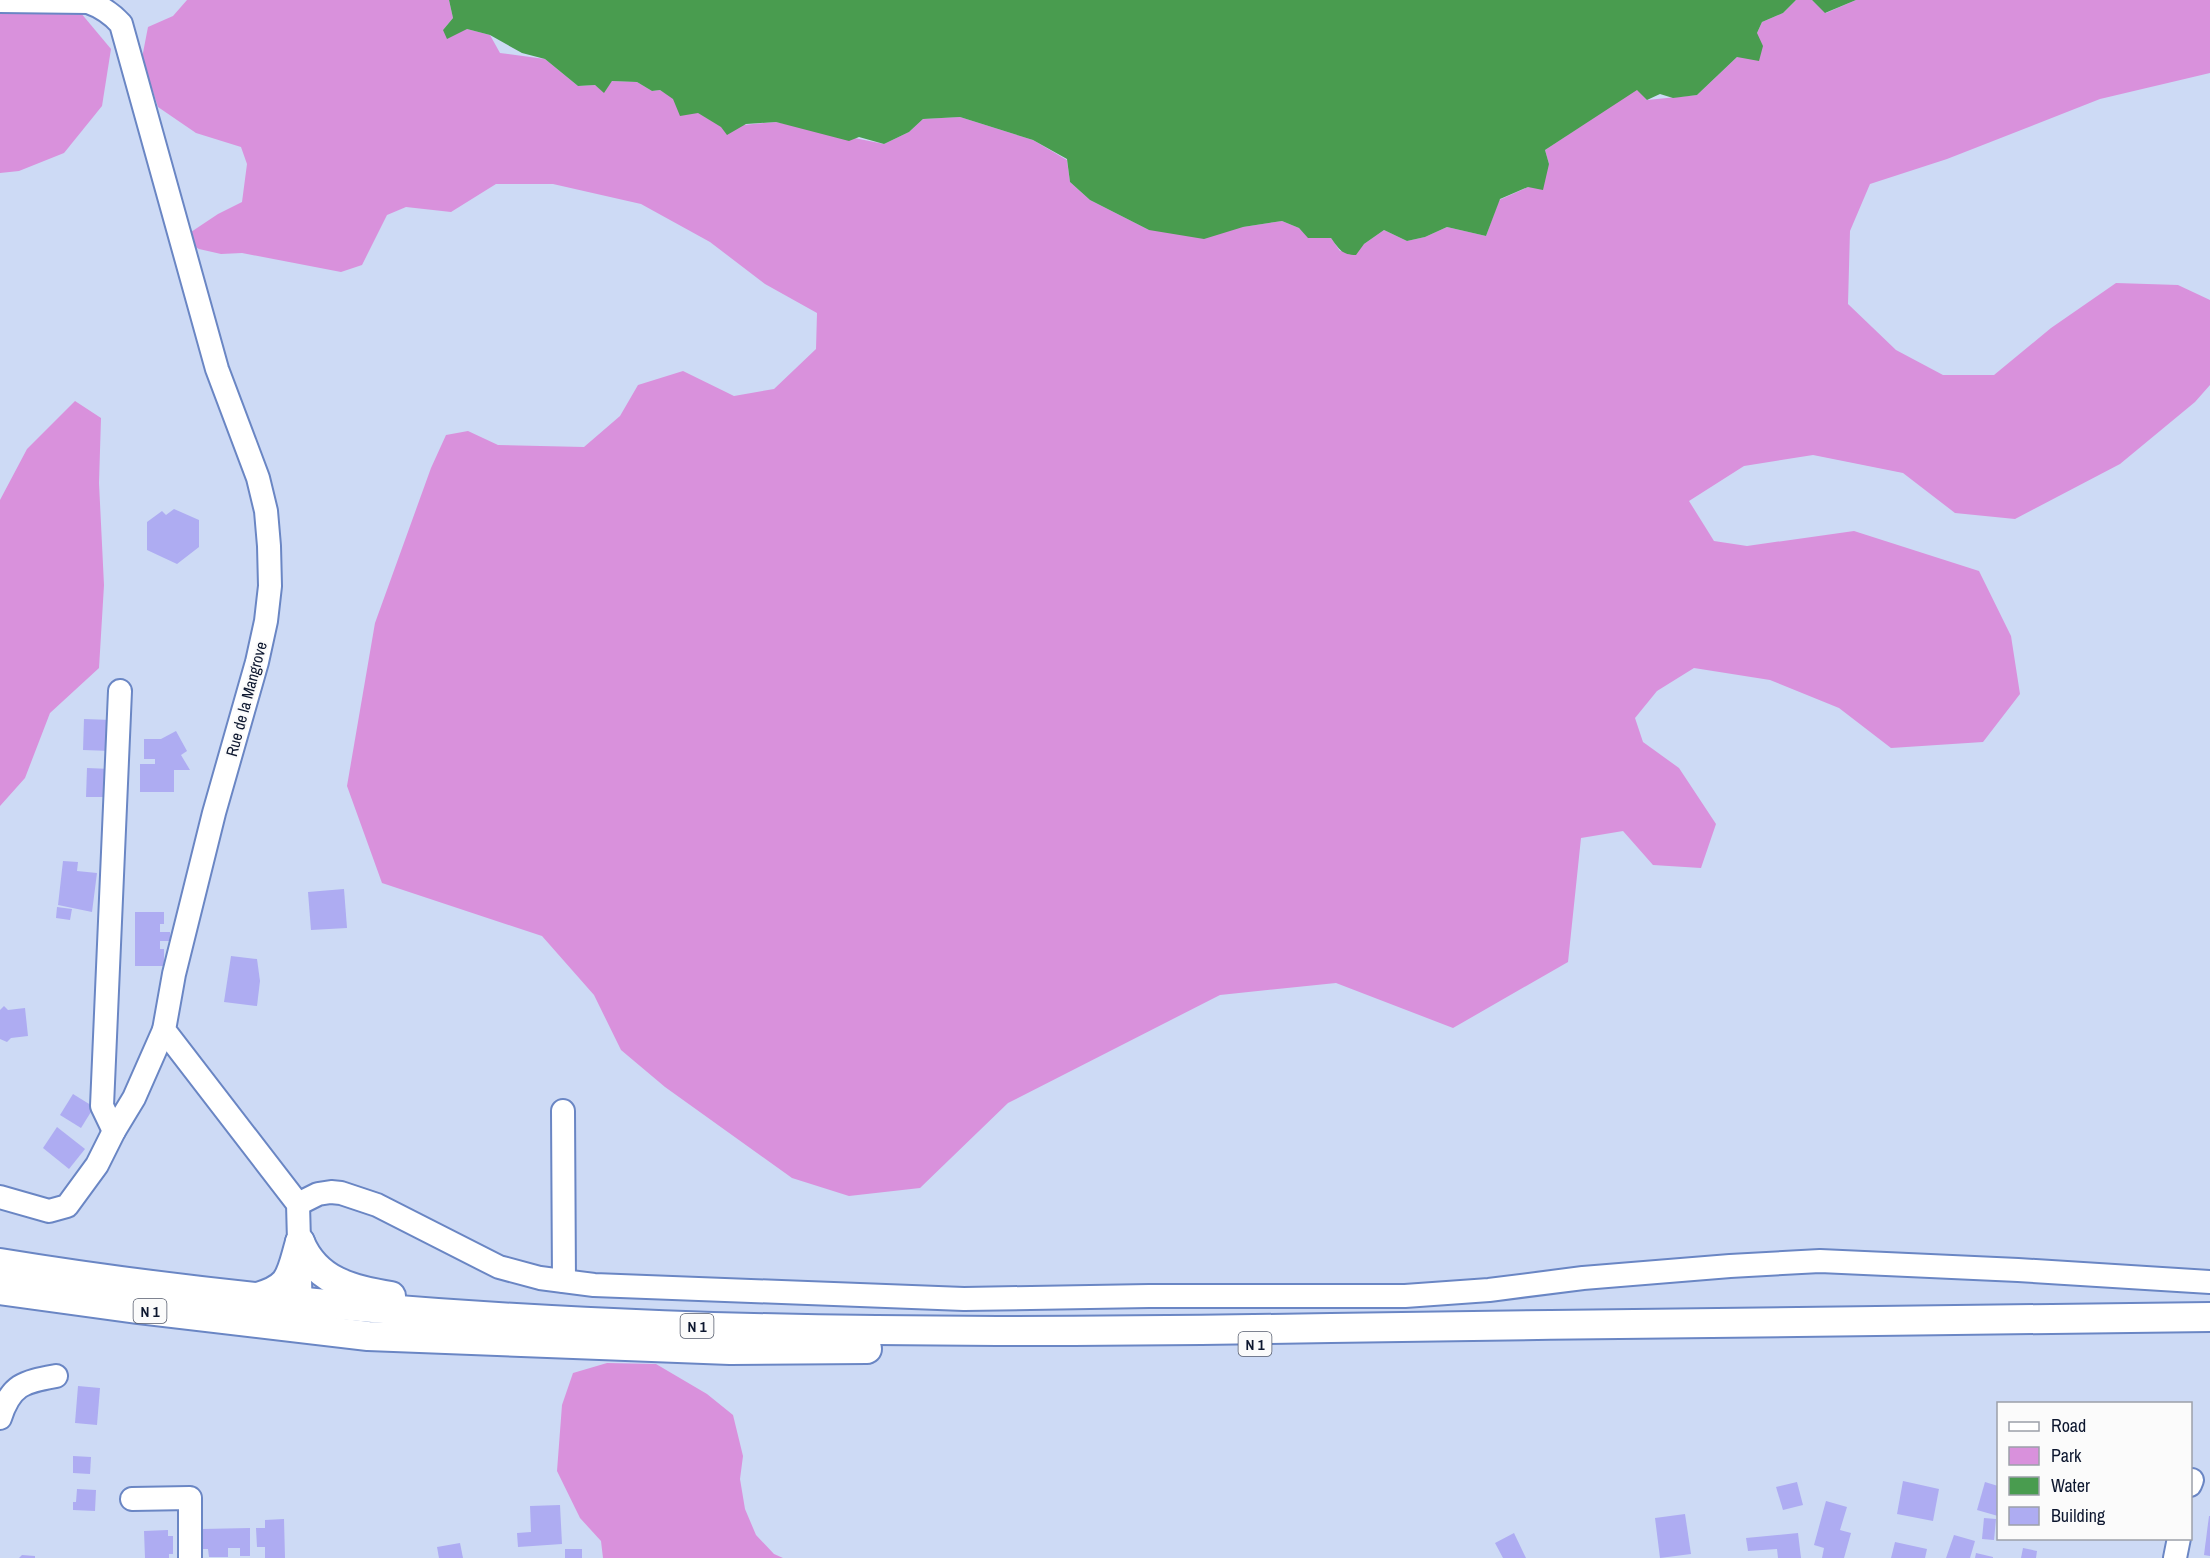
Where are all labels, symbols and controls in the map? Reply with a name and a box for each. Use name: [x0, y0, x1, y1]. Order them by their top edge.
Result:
street label: Rue de la Mangrove: [220, 639, 272, 759]
road number: N 1: [134, 1299, 166, 1323]
road number: N 1: [680, 1314, 714, 1338]
road number: N 1: [1238, 1332, 1272, 1356]
legend: [1997, 1402, 2192, 1540]
text: Road: [2051, 1413, 2086, 1438]
text: Park: [2051, 1443, 2082, 1468]
text: Water: [2051, 1473, 2090, 1498]
text: Building: [2051, 1503, 2106, 1528]

